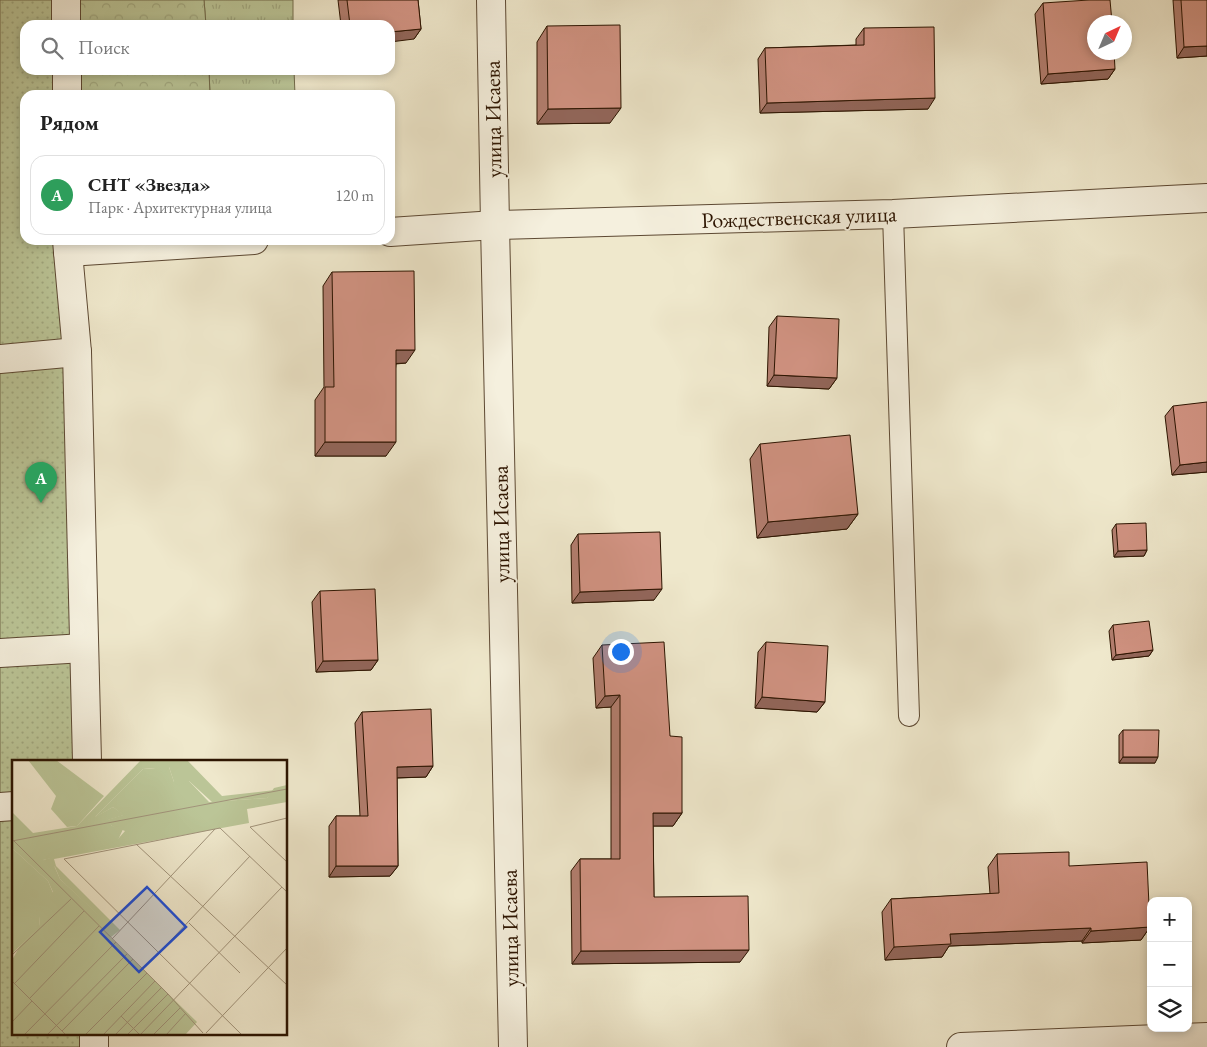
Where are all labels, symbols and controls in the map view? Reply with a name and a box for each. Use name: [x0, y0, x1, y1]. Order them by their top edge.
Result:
north arrow: [1087, 15, 1132, 60]
search box: [20, 20, 395, 75]
icon: search: [38, 34, 66, 62]
text: Поиск: [78, 35, 130, 60]
street label: улица Исаева: [477, 60, 509, 178]
text: Рядом: [40, 109, 99, 136]
text: СНТ «Звезда»: [88, 172, 211, 197]
text: A: [51, 185, 63, 206]
text: 120 m: [335, 185, 374, 206]
text: Парк · Архитектурная улица: [88, 197, 272, 218]
street label: Рождественская улица: [701, 199, 898, 235]
pin: A: [25, 462, 57, 503]
street label: улица Исаева: [485, 465, 517, 583]
your location: [608, 639, 634, 665]
inset map: [12, 760, 288, 1034]
street label: улица Исаева: [494, 869, 526, 987]
map controls: [1147, 897, 1192, 1032]
button: +: [1147, 897, 1192, 942]
button: −: [1147, 942, 1192, 987]
button: layers: [1147, 987, 1192, 1032]

